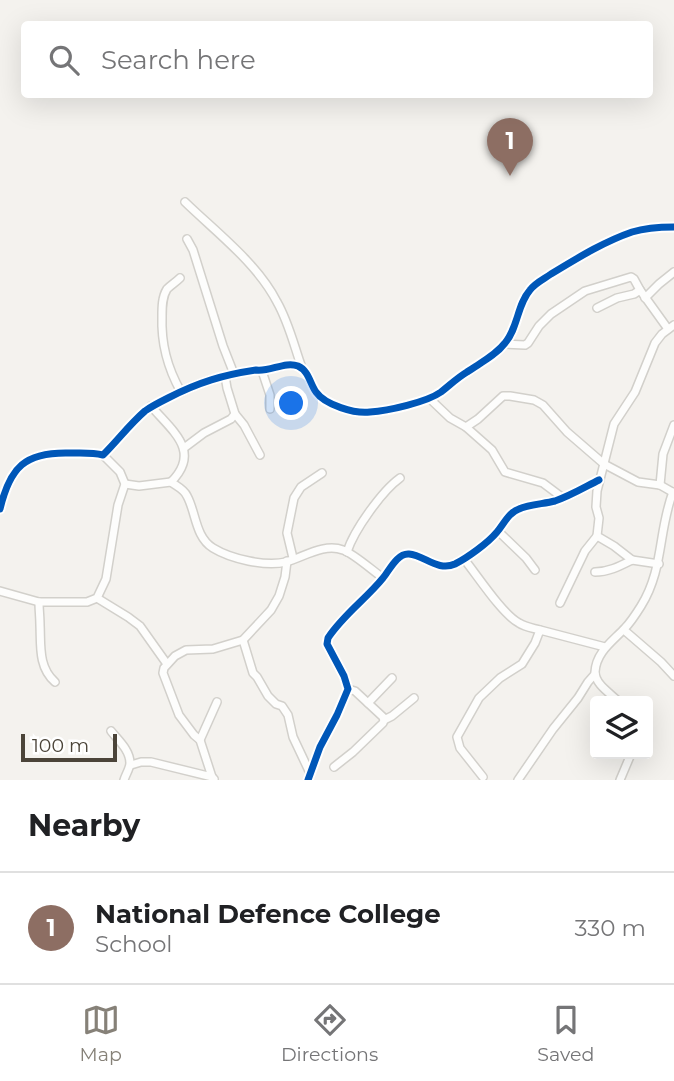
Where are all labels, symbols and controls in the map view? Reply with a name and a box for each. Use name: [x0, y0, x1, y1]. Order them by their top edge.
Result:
search box: [21, 21, 653, 98]
icon: search: [45, 41, 83, 79]
text: Search here: [101, 44, 256, 76]
pin: 1: [487, 118, 533, 176]
your location: [274, 386, 308, 420]
map controls: [590, 696, 653, 759]
button: layers: [590, 696, 653, 759]
scale bar: [21, 731, 117, 763]
text: 100 m: [32, 734, 89, 757]
text: Nearby: [28, 807, 140, 844]
text: National Defence College: [95, 898, 441, 930]
text: 1: [46, 914, 56, 942]
text: 330 m: [575, 914, 646, 942]
text: School: [95, 930, 173, 958]
tab: Map: [80, 1001, 122, 1066]
tab: Directions: [281, 1001, 378, 1066]
tab: Saved: [537, 1001, 594, 1066]

